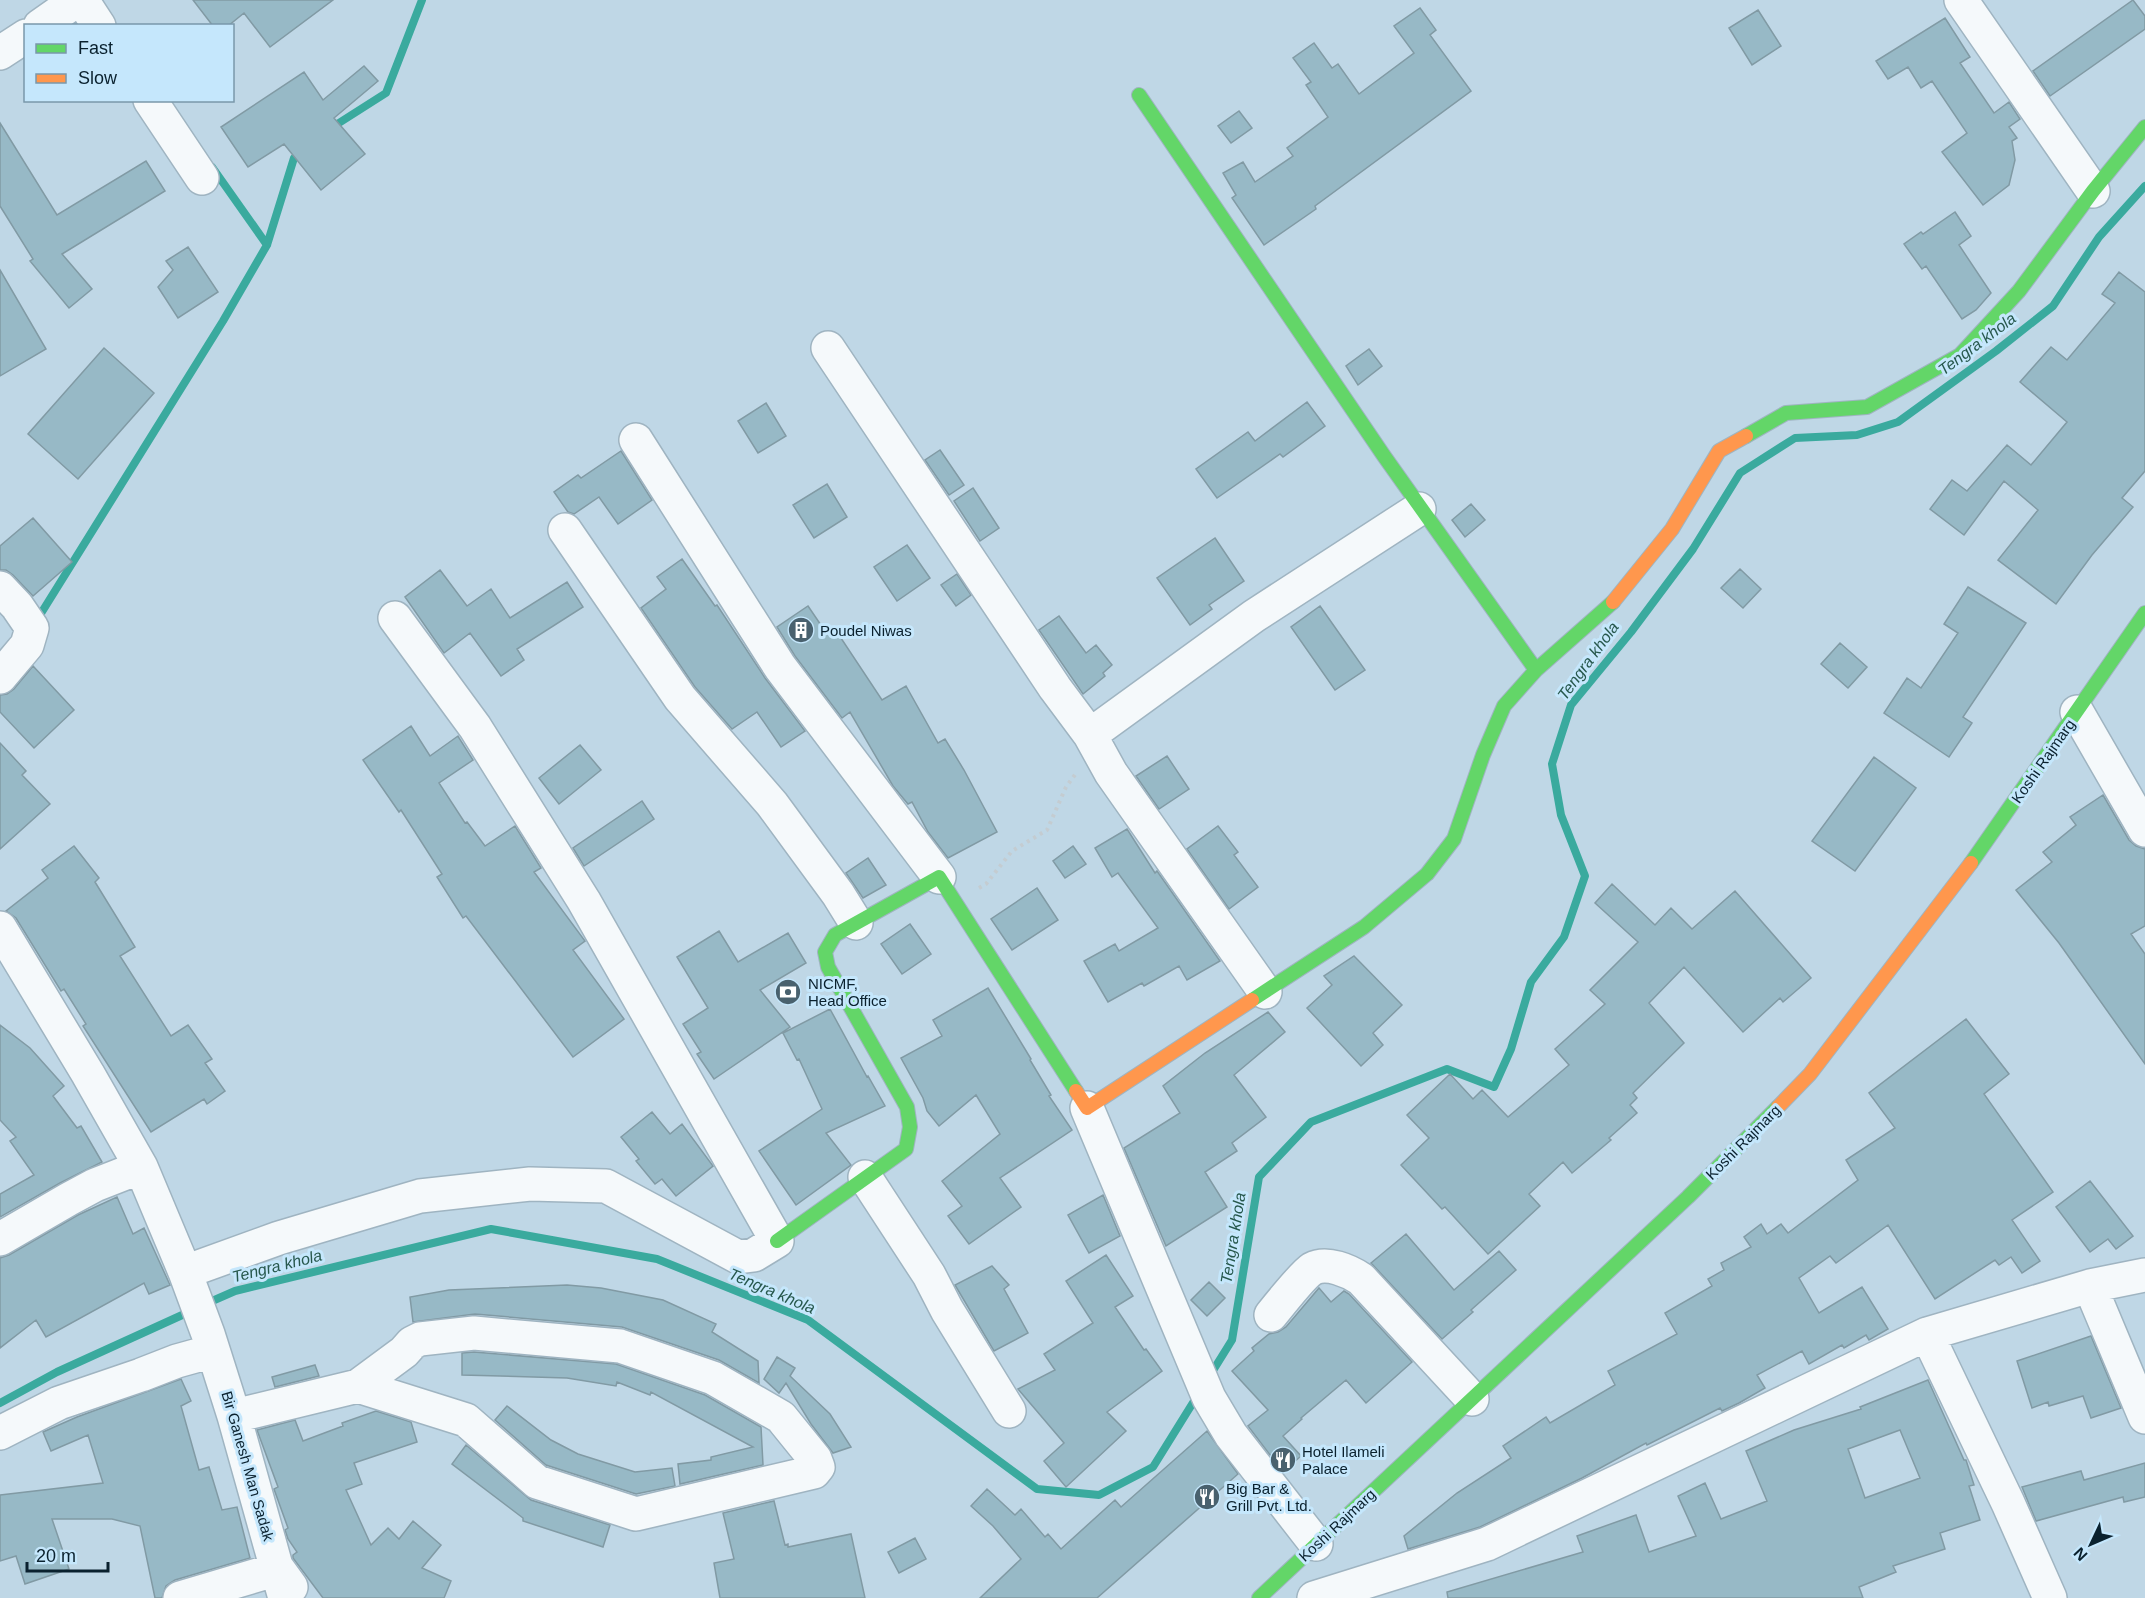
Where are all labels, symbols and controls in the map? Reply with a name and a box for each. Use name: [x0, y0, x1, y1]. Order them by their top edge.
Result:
legend: [24, 24, 234, 102]
text: Fast: [78, 38, 113, 58]
text: Slow: [78, 68, 118, 88]
water label: Tengra khola: [1935, 309, 2019, 378]
building icon: Poudel Niwas: [786, 615, 816, 645]
water label: Tengra khola: [1554, 619, 1622, 703]
place label: Poudel Niwas: [820, 622, 912, 639]
street label: Koshi Rajmarg: [2008, 716, 2078, 806]
place label: NICMF, Head Office: [808, 975, 887, 1009]
bank icon: NICMF, Head Office: [773, 977, 803, 1007]
street label: Koshi Rajmarg: [1702, 1101, 1784, 1183]
water label: Tengra khola: [1217, 1191, 1249, 1285]
water label: Tengra khola: [230, 1247, 324, 1285]
water label: Tengra khola: [726, 1265, 818, 1317]
street label: Bir Ganesh Man Sadak: [218, 1389, 278, 1543]
place label: Hotel Ilameli Palace: [1302, 1443, 1385, 1477]
restaurant icon: Hotel Ilameli Palace: [1268, 1445, 1298, 1475]
place label: Big Bar & Grill Pvt. Ltd.: [1226, 1480, 1312, 1514]
restaurant icon: Big Bar & Grill Pvt. Ltd.: [1192, 1482, 1222, 1512]
street label: Koshi Rajmarg: [1295, 1485, 1379, 1565]
north arrow: [2061, 1514, 2121, 1574]
scale bar: [27, 1535, 108, 1573]
text: N: [2070, 1544, 2091, 1564]
text: 20 m: [36, 1546, 76, 1566]

